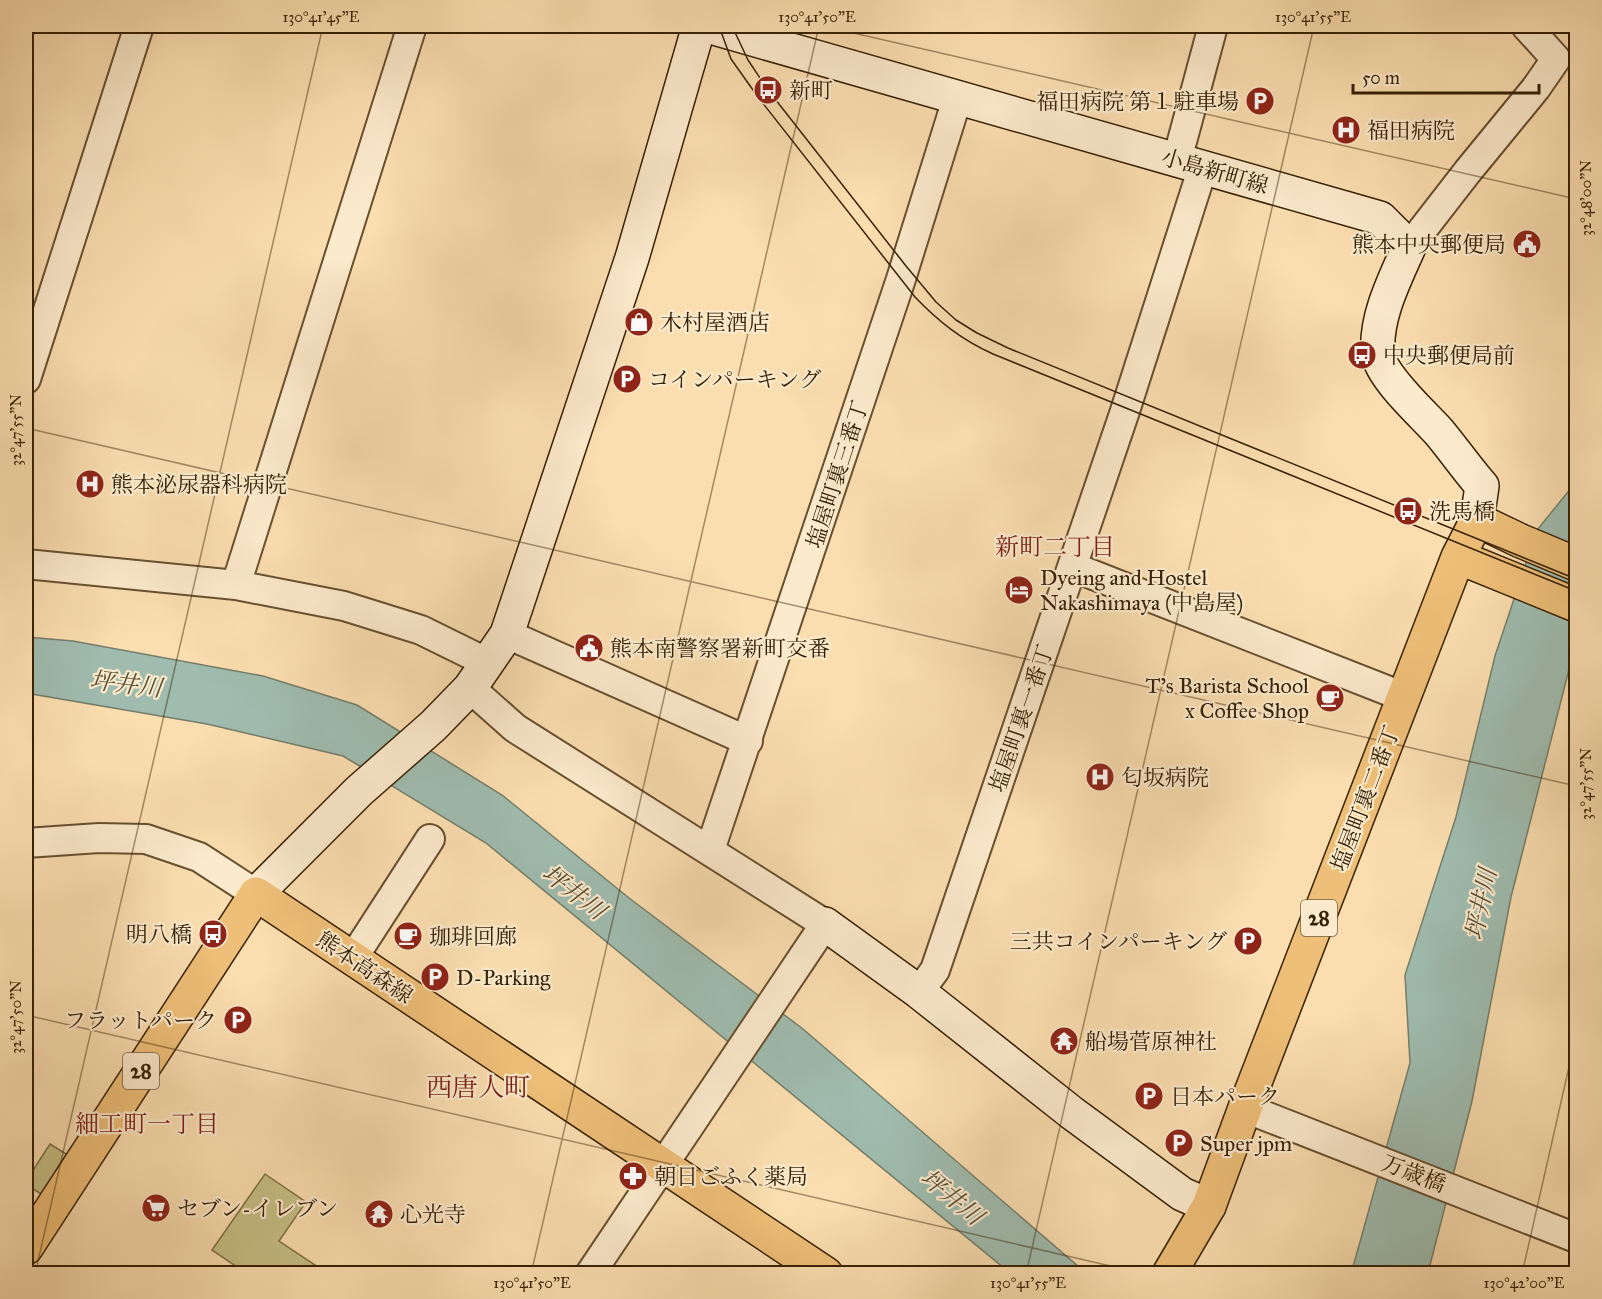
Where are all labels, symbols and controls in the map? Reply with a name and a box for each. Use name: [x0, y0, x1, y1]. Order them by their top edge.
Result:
text: 130°41'45"E: [282, 8, 360, 26]
text: 130°41'50"E: [778, 8, 856, 26]
text: 130°41'55"E: [1275, 8, 1351, 26]
scale bar: [1353, 57, 1539, 95]
text: 50 m: [1362, 67, 1400, 89]
bus stop icon: 新町: [752, 74, 784, 106]
place label: 新町: [789, 77, 833, 104]
parking icon: 福田病院 第１駐車場: [1244, 85, 1276, 117]
place label: 福田病院 第１駐車場: [1036, 88, 1239, 115]
hospital icon: 福田病院: [1330, 114, 1362, 146]
place label: 福田病院: [1367, 117, 1455, 144]
street label: 小島新町線: [1158, 143, 1271, 200]
text: 32°48'00"N: [1577, 160, 1595, 236]
public building icon: 熊本中央郵便局: [1511, 228, 1543, 260]
place label: 熊本中央郵便局: [1352, 231, 1506, 258]
shop icon: 木村屋酒店: [623, 306, 655, 338]
place label: 木村屋酒店: [660, 309, 770, 336]
bus stop icon: 中央郵便局前: [1346, 339, 1378, 371]
place label: 中央郵便局前: [1383, 342, 1515, 369]
parking icon: コインパーキング: [611, 363, 643, 395]
place label: コインパーキング: [648, 366, 821, 393]
text: 32°47'55"N: [7, 394, 25, 466]
street label: 塩屋町裏三番丁: [801, 397, 874, 552]
hospital icon: 熊本泌尿器科病院: [74, 468, 106, 500]
place label: 熊本泌尿器科病院: [111, 471, 287, 498]
bus stop icon: 洗馬橋: [1392, 495, 1424, 527]
place label: 洗馬橋: [1429, 498, 1495, 525]
district label: 新町二丁目: [995, 532, 1115, 562]
place label: Dyeing and Hostel Nakashimaya (中島屋): [1040, 564, 1243, 616]
hotel icon: Dyeing and Hostel Nakashimaya (中島屋): [1003, 574, 1035, 606]
public building icon: 熊本南警察署新町交番: [573, 632, 605, 664]
place label: 熊本南警察署新町交番: [610, 635, 830, 662]
street label: 塩屋町裏一番丁: [984, 641, 1059, 795]
water label: 坪井川: [88, 665, 167, 704]
place label: T's Barista School x Coffee Shop: [1145, 672, 1309, 724]
cafe icon: T's Barista School x Coffee Shop: [1314, 682, 1346, 714]
street label: 塩屋町裏二番丁: [1325, 721, 1406, 875]
text: 32°47'55"N: [1577, 748, 1595, 820]
hospital icon: 匂坂病院: [1084, 761, 1116, 793]
place label: 匂坂病院: [1121, 764, 1209, 791]
water label: 坪井川: [536, 858, 614, 928]
water label: 坪井川: [1459, 863, 1504, 942]
road number: 28: [1301, 900, 1337, 936]
bus stop icon: 明八橋: [197, 918, 229, 950]
cafe icon: 珈琲回廊: [392, 920, 424, 952]
place label: 明八橋: [126, 921, 192, 948]
place label: 珈琲回廊: [429, 923, 517, 950]
street label: 熊本高森線: [312, 925, 418, 1009]
parking icon: 三共コインパーキング: [1232, 925, 1264, 957]
place label: 三共コインパーキング: [1010, 928, 1227, 955]
parking icon: D-Parking: [419, 961, 451, 993]
place label: D-Parking: [456, 964, 551, 991]
text: 32°47'50"N: [7, 980, 25, 1054]
parking icon: フラットパーク: [222, 1004, 254, 1036]
place label: フラットパーク: [64, 1007, 217, 1034]
temple icon: 船場菅原神社: [1048, 1025, 1080, 1057]
place label: 船場菅原神社: [1085, 1028, 1217, 1055]
road number: 28: [123, 1053, 159, 1089]
district label: 西唐人町: [426, 1071, 530, 1103]
parking icon: 日本パーク: [1133, 1080, 1165, 1112]
place label: 日本パーク: [1170, 1083, 1280, 1110]
district label: 細工町一丁目: [75, 1109, 219, 1139]
parking icon: Super jpm: [1163, 1127, 1195, 1159]
place label: Super jpm: [1200, 1130, 1293, 1157]
street label: 万歳橋: [1378, 1149, 1449, 1198]
pharmacy icon: 朝日ごふく薬局: [617, 1160, 649, 1192]
water label: 坪井川: [915, 1162, 992, 1234]
place label: 朝日ごふく薬局: [654, 1163, 808, 1190]
supermarket icon: セブン-イレブン: [140, 1192, 172, 1224]
place label: セブン-イレブン: [177, 1195, 338, 1222]
temple icon: 心光寺: [363, 1198, 395, 1230]
place label: 心光寺: [400, 1201, 466, 1228]
text: 130°41'50"E: [493, 1274, 571, 1292]
text: 130°41'55"E: [990, 1274, 1066, 1292]
text: 130°42'00"E: [1484, 1274, 1565, 1292]

